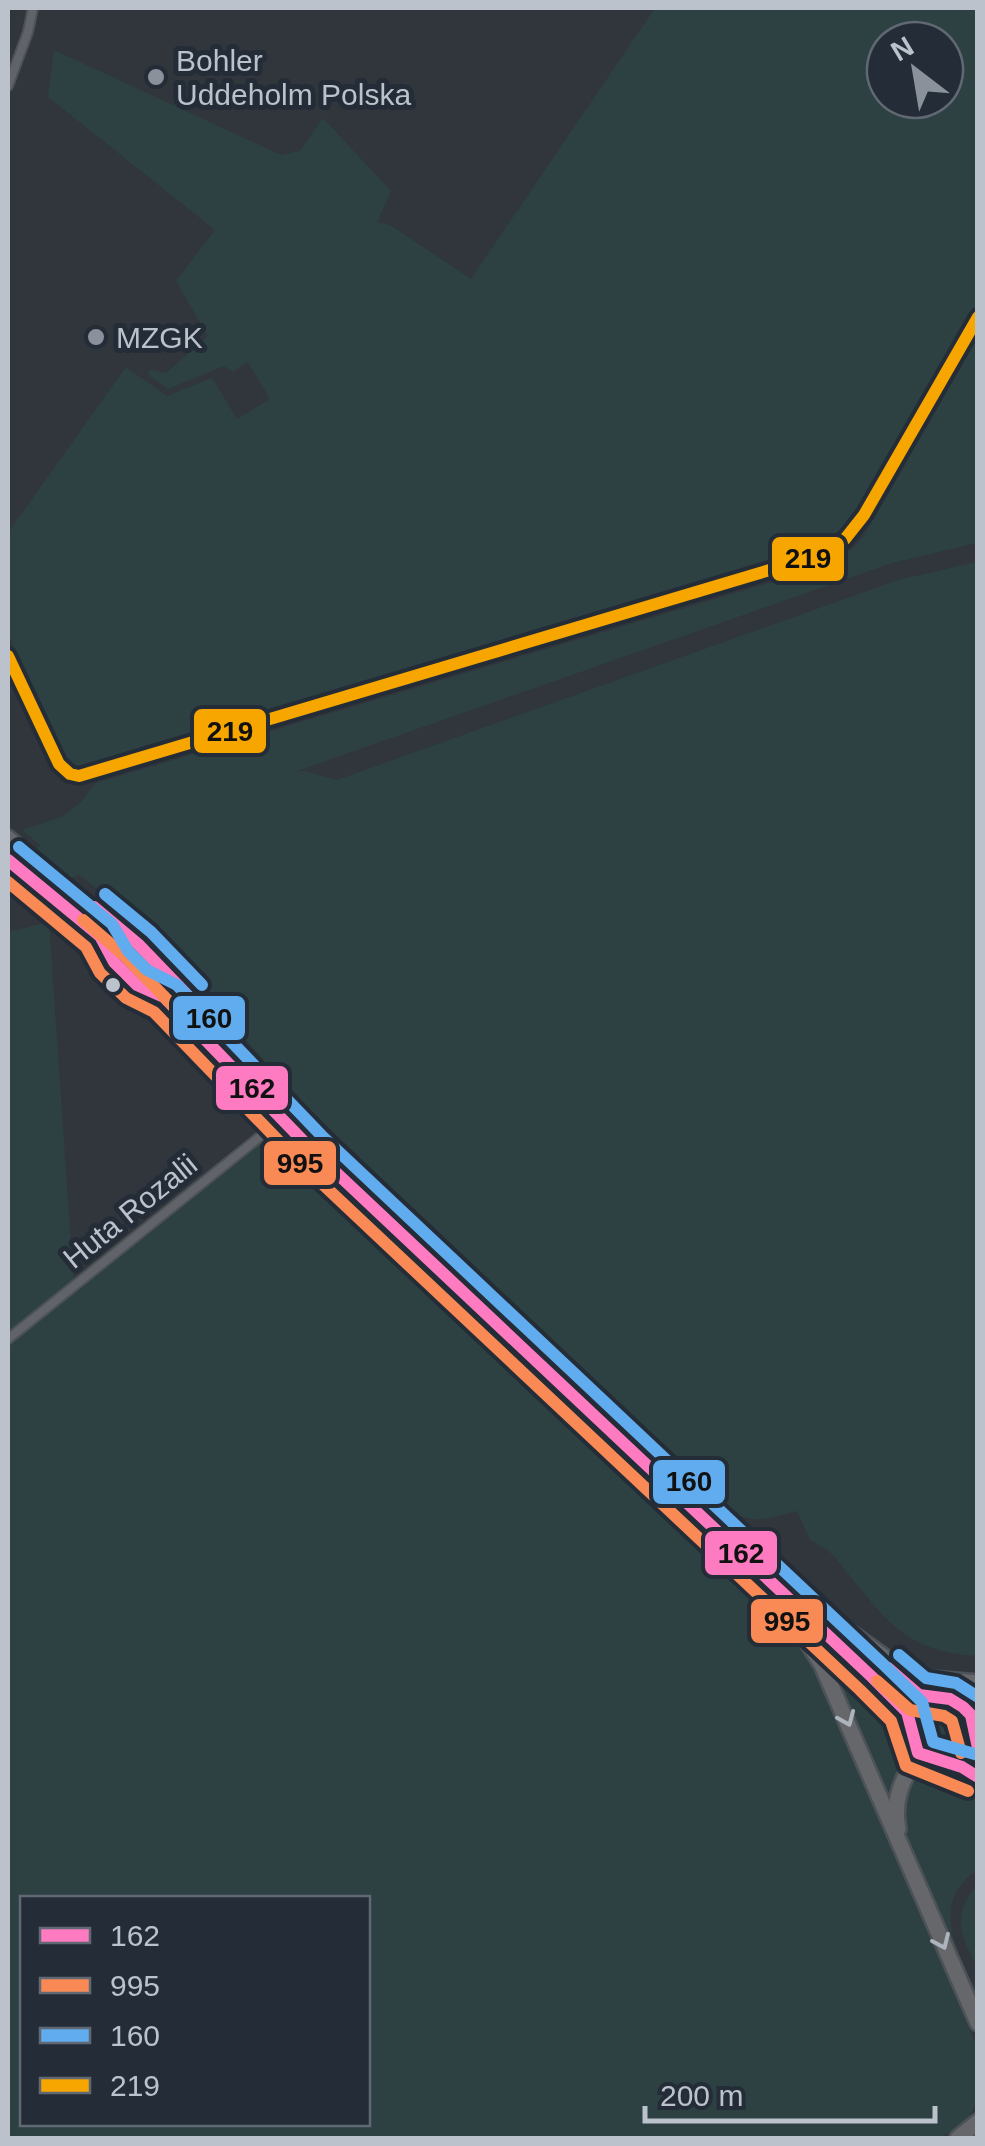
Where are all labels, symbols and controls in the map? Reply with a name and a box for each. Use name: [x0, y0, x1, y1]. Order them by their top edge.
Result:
north arrow: [865, 20, 965, 120]
text: N: [886, 31, 919, 67]
place label: Bohler Uddeholm Polska: [176, 44, 411, 111]
marker: Bohler Uddeholm Polska: [145, 66, 167, 88]
place label: MZGK: [116, 321, 203, 354]
marker: MZGK: [85, 326, 107, 348]
line badge: 219: [770, 535, 846, 583]
text: 219: [785, 543, 831, 574]
line badge: 219: [192, 707, 268, 755]
text: 219: [207, 716, 253, 747]
unlabelled marker: [103, 975, 123, 995]
line badge: 160: [171, 994, 247, 1042]
text: 160: [186, 1003, 232, 1034]
line badge: 162: [214, 1064, 290, 1112]
text: 162: [229, 1073, 275, 1104]
line badge: 995: [262, 1139, 338, 1187]
street label: Huta Rozalii: [57, 1147, 203, 1275]
text: 995: [277, 1148, 323, 1179]
line badge: 160: [651, 1458, 727, 1506]
text: 160: [666, 1466, 712, 1497]
line badge: 162: [703, 1529, 779, 1577]
text: 162: [718, 1538, 764, 1569]
line badge: 995: [749, 1597, 825, 1645]
text: 995: [764, 1606, 810, 1637]
one-way arrow: [835, 1709, 855, 1727]
legend: [20, 1896, 370, 2126]
text: 162: [110, 1919, 160, 1952]
one-way arrow: [930, 1932, 950, 1950]
text: 995: [110, 1969, 160, 2002]
text: 160: [110, 2019, 160, 2052]
scale bar: [645, 2061, 935, 2123]
text: 219: [110, 2069, 160, 2102]
text: 200 m: [660, 2079, 743, 2112]

